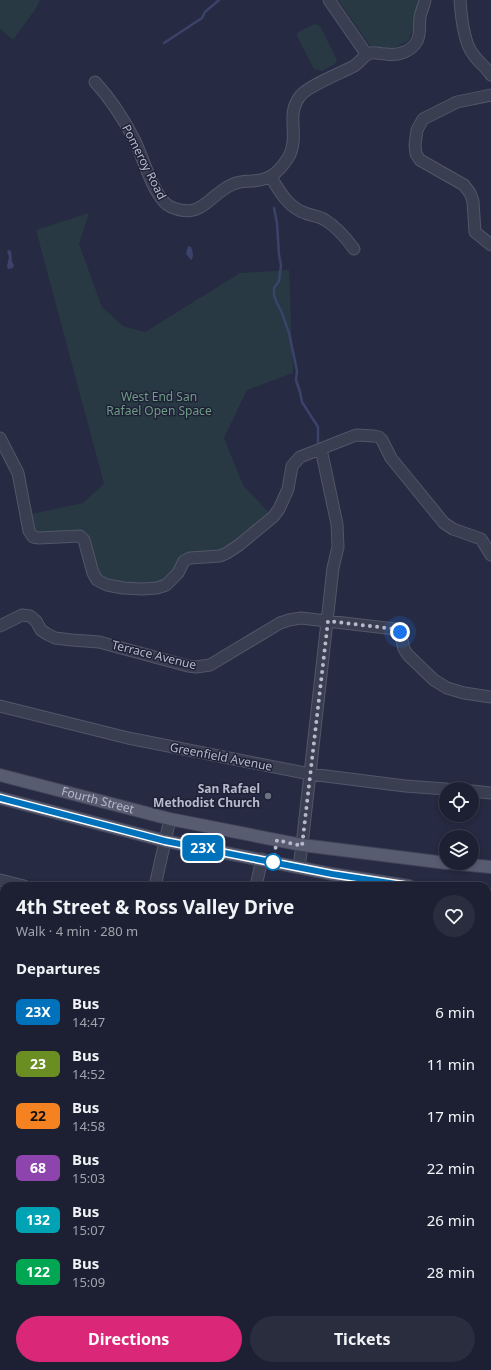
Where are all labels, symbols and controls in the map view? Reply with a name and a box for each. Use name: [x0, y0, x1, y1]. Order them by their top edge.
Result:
street label: Pomeroy Road: [118, 121, 171, 202]
park label: West End San Rafael Open Space: [106, 388, 212, 419]
your location: [390, 622, 410, 642]
street label: Terrace Avenue: [110, 636, 198, 673]
street label: Greenfield Avenue: [168, 738, 274, 775]
place label: San Rafael Methodist Church: [153, 780, 260, 811]
street label: Fourth Street: [60, 782, 137, 818]
map controls: [439, 782, 479, 870]
button: locate: [439, 782, 479, 822]
marker: San Rafael Methodist Church: [263, 791, 273, 801]
button: layers: [439, 830, 479, 870]
line badge: 23X: [180, 835, 226, 861]
text: 23X: [190, 838, 216, 857]
unlabelled marker: [264, 853, 282, 871]
text: 4th Street & Ross Valley Drive: [16, 894, 294, 920]
button: heart: [433, 895, 475, 937]
text: Walk · 4 min · 280 m: [16, 922, 138, 940]
text: Departures: [16, 958, 100, 978]
text: Bus: [72, 993, 99, 1013]
text: 23X: [25, 1002, 51, 1021]
text: 6 min: [435, 1002, 475, 1022]
text: 14:47: [72, 1013, 105, 1031]
text: Bus: [72, 1045, 99, 1065]
text: 23: [30, 1054, 46, 1073]
text: 11 min: [427, 1054, 475, 1074]
text: 14:52: [72, 1065, 105, 1083]
text: Bus: [72, 1097, 99, 1117]
text: 22: [30, 1106, 46, 1125]
text: 17 min: [427, 1106, 475, 1126]
text: 14:58: [72, 1117, 105, 1135]
text: Bus: [72, 1149, 99, 1169]
text: 68: [30, 1158, 46, 1177]
text: 22 min: [427, 1158, 475, 1178]
text: 15:03: [72, 1169, 105, 1187]
text: Bus: [72, 1201, 99, 1221]
text: 132: [26, 1210, 50, 1229]
text: 26 min: [427, 1210, 475, 1230]
text: 15:07: [72, 1221, 105, 1239]
text: Bus: [72, 1253, 99, 1273]
text: 122: [26, 1262, 50, 1281]
text: 28 min: [427, 1262, 475, 1282]
text: 15:09: [72, 1273, 105, 1291]
button: Directions: [16, 1316, 242, 1362]
button: Tickets: [250, 1316, 475, 1362]

